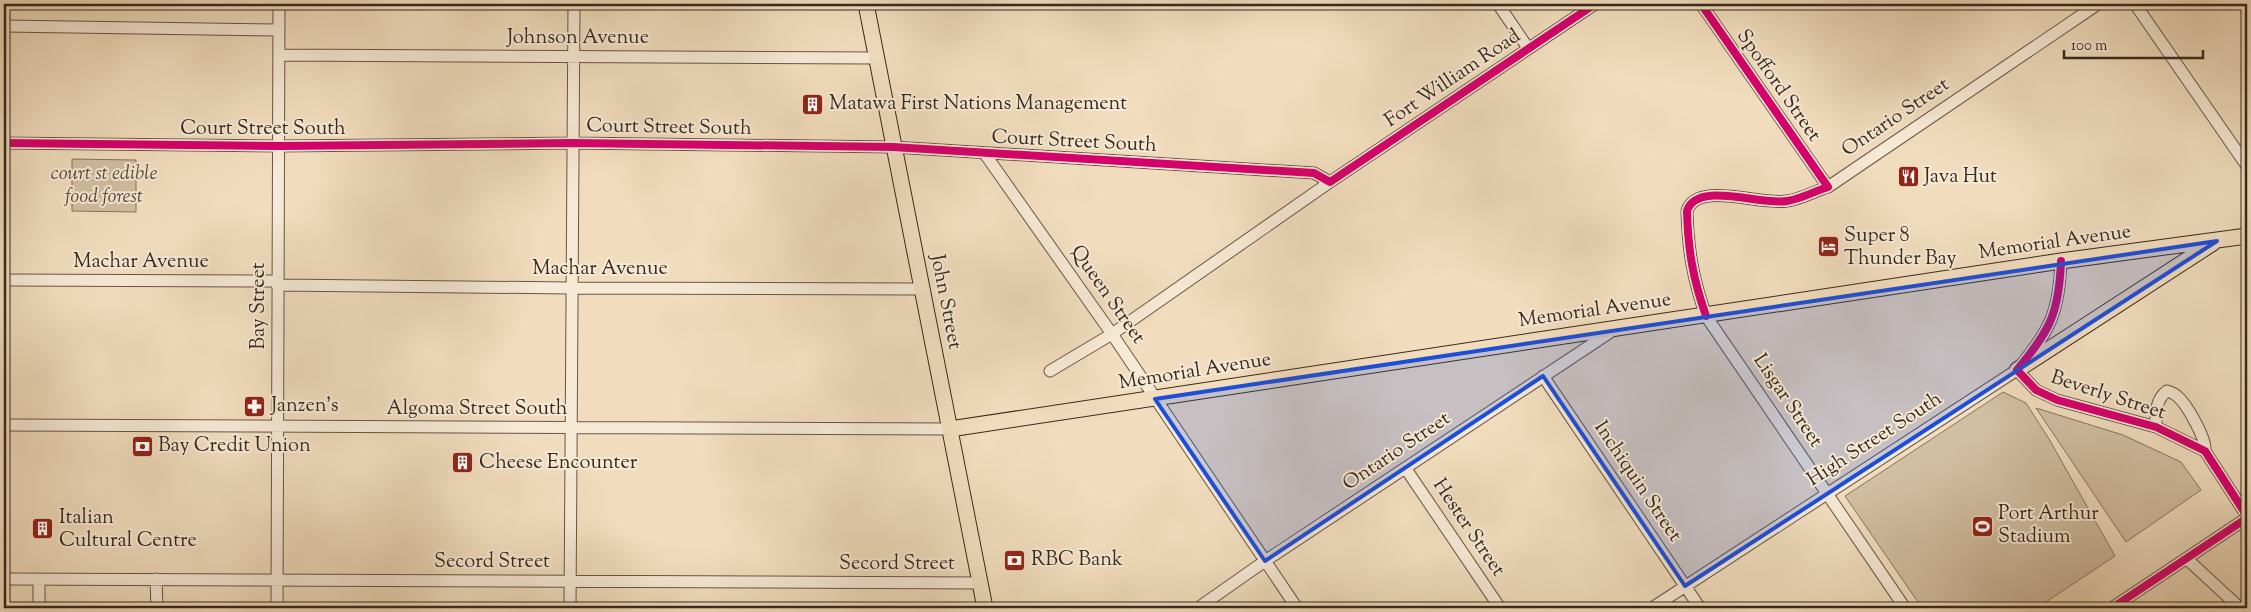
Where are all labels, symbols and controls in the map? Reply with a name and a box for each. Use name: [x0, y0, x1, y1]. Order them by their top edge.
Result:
street label: Fort William Road: [1379, 23, 1527, 135]
street label: Johnson Avenue: [506, 24, 649, 53]
street label: Spofford Street: [1728, 24, 1828, 148]
scale bar: [2064, 28, 2202, 60]
text: 100 m: [2071, 36, 2108, 57]
street label: Ontario Street: [1836, 71, 1956, 165]
place label: Matawa First Nations Management: [829, 90, 1127, 119]
building icon: Matawa First Nations Management: [801, 92, 825, 116]
street label: Court Street South: [586, 112, 752, 144]
street label: Court Street South: [180, 115, 346, 144]
street label: Court Street South: [991, 123, 1158, 161]
park label: court st edible food forest: [51, 160, 157, 212]
place label: Java Hut: [1923, 163, 1997, 192]
restaurant icon: Java Hut: [1896, 165, 1920, 189]
street label: Memorial Avenue: [1977, 218, 2133, 268]
place label: Super 8 Thunder Bay: [1844, 222, 1956, 274]
hotel icon: Super 8 Thunder Bay: [1816, 235, 1840, 259]
street label: Queen Street: [1062, 240, 1152, 350]
street label: Machar Avenue: [73, 248, 209, 277]
street label: John Street: [921, 251, 968, 352]
street label: Machar Avenue: [532, 255, 668, 284]
street label: Bay Street: [245, 262, 274, 350]
street label: Memorial Avenue: [1517, 286, 1673, 336]
street label: Memorial Avenue: [1117, 346, 1273, 398]
street label: Lisgar Street: [1745, 348, 1829, 454]
street label: Beverly Street: [2047, 364, 2169, 428]
street label: High Street South: [1802, 385, 1949, 495]
place label: Janzen's: [270, 392, 339, 421]
pharmacy icon: Janzen's: [243, 394, 267, 418]
street label: Algoma Street South: [386, 395, 568, 424]
street label: Ontario Street: [1337, 405, 1457, 499]
street label: Inchiquin Street: [1586, 416, 1688, 548]
place label: Bay Credit Union: [158, 432, 311, 461]
bank icon: Bay Credit Union: [130, 434, 154, 458]
place label: Cheese Encounter: [479, 449, 638, 478]
building icon: Cheese Encounter: [451, 451, 475, 475]
street label: Hester Street: [1425, 473, 1512, 583]
place label: Port Arthur Stadium: [1998, 500, 2099, 552]
place label: Italian Cultural Centre: [59, 504, 197, 556]
sports icon: Port Arthur Stadium: [1970, 514, 1994, 538]
building icon: Italian Cultural Centre: [31, 517, 55, 541]
place label: RBC Bank: [1031, 546, 1123, 575]
street label: Secord Street: [434, 548, 550, 577]
bank icon: RBC Bank: [1003, 548, 1027, 572]
street label: Secord Street: [839, 550, 955, 579]

